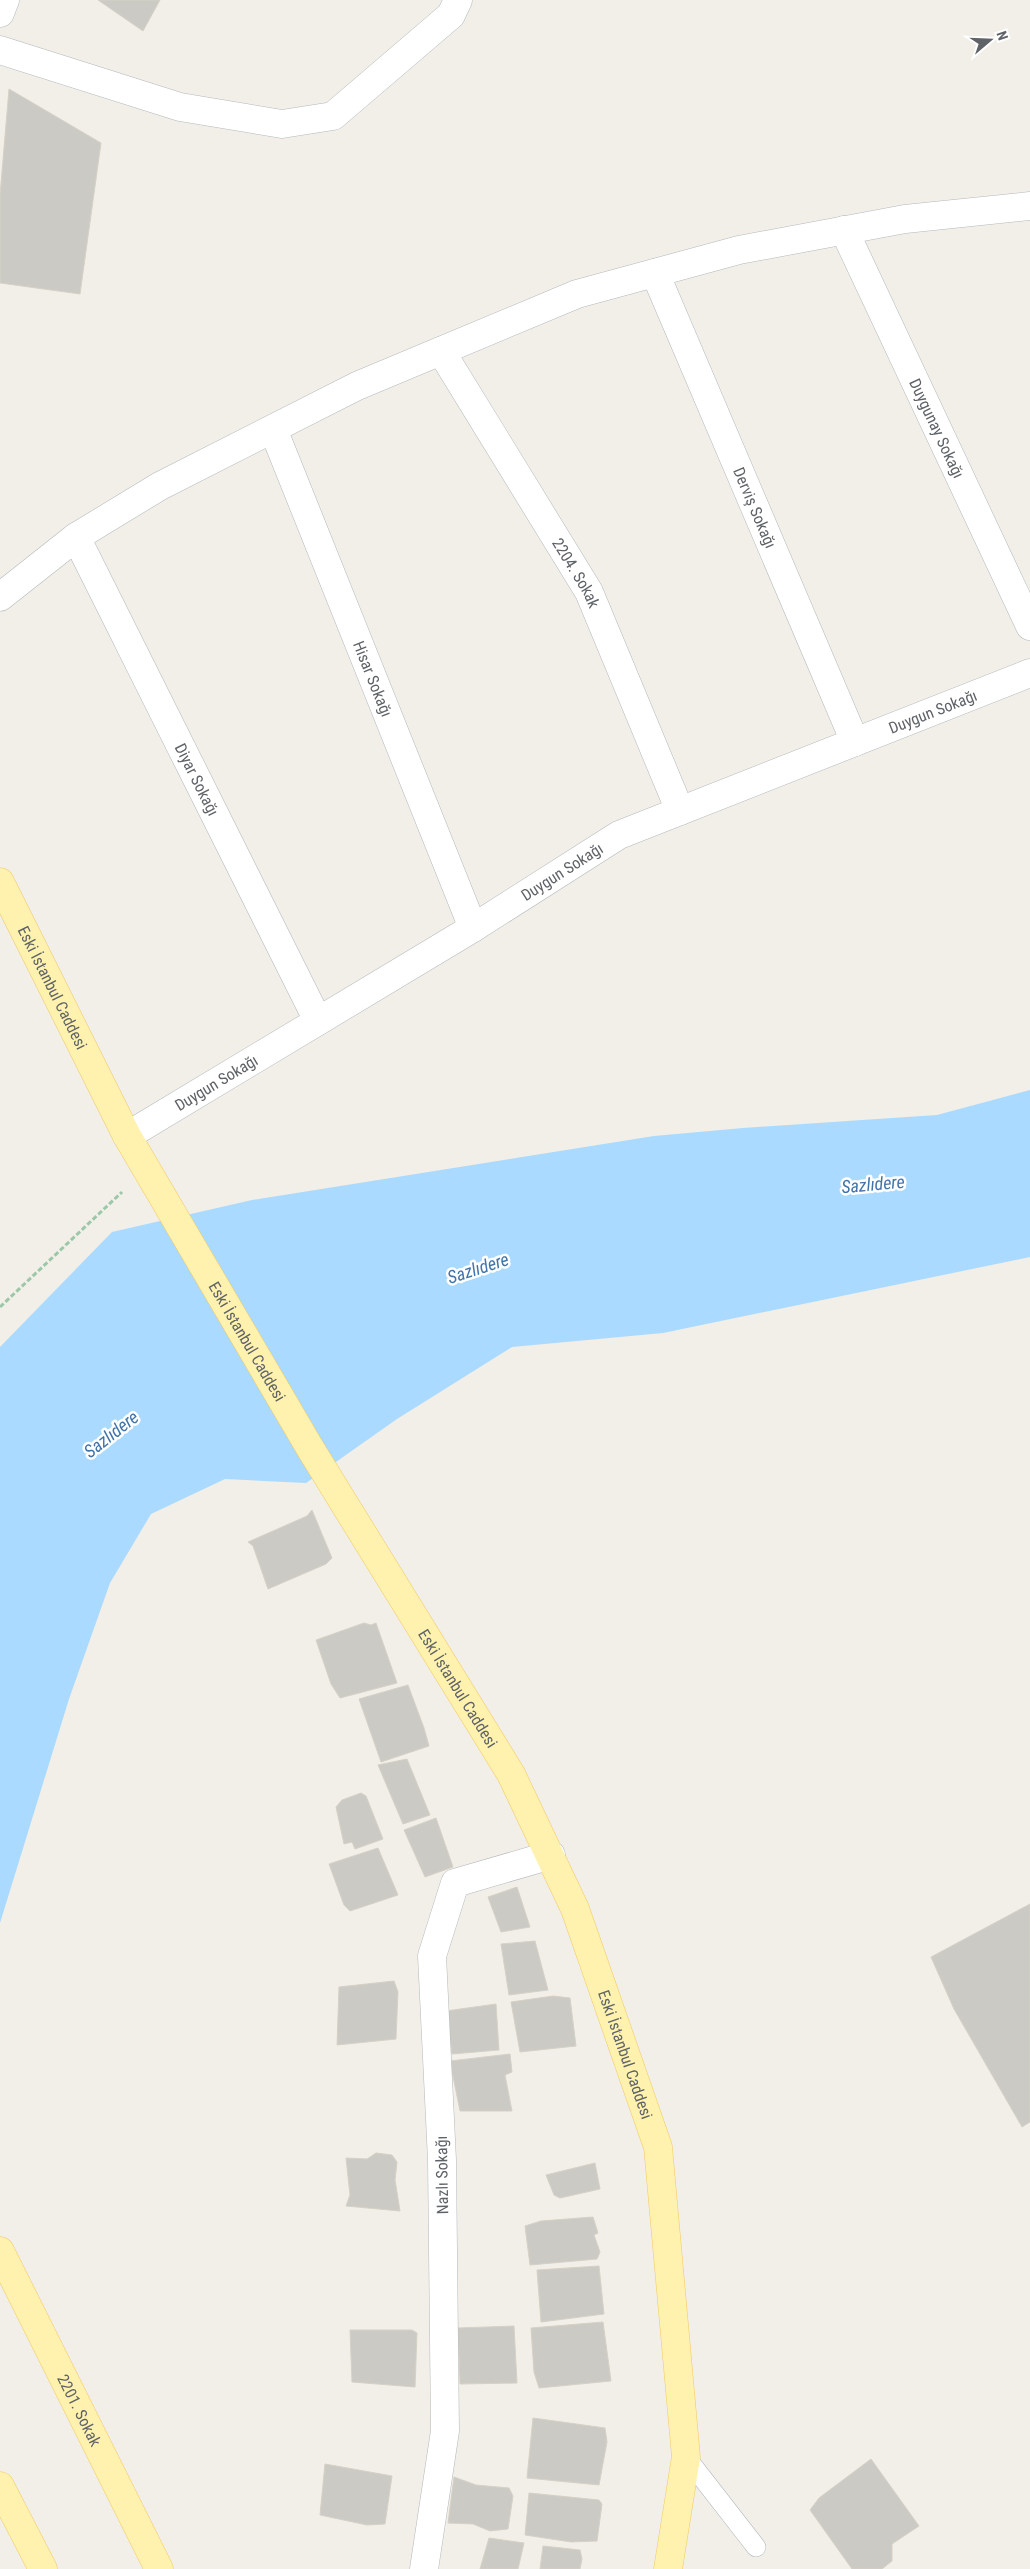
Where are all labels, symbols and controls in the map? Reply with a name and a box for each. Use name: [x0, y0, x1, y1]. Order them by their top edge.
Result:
north arrow: [965, 15, 1015, 65]
text: N: [993, 29, 1011, 42]
street label: Duygunay Sokağı: [906, 375, 969, 481]
street label: Derviş Sokağı: [729, 464, 781, 551]
street label: 2204. Sokak: [549, 534, 604, 611]
street label: Hisar Sokağı: [349, 638, 397, 719]
street label: Duygun Sokağı: [886, 685, 980, 737]
street label: Diyar Sokağı: [171, 740, 223, 819]
street label: Duygun Sokağı: [517, 838, 606, 905]
street label: Eski İstanbul Caddesi: [14, 923, 92, 1052]
street label: Duygun Sokağı: [171, 1050, 261, 1115]
water label: Sazlıdere: [841, 1171, 905, 1197]
water label: Sazlıdere: [445, 1248, 511, 1288]
street label: Eski İstanbul Caddesi: [205, 1278, 290, 1404]
water label: Sazlıdere: [80, 1406, 142, 1462]
street label: Eski İstanbul Caddesi: [415, 1626, 502, 1751]
street label: Eski İstanbul Caddesi: [594, 1987, 657, 2121]
street label: Nazlı Sokağı: [432, 2136, 452, 2214]
street label: 2201. Sokak: [54, 2371, 106, 2450]

